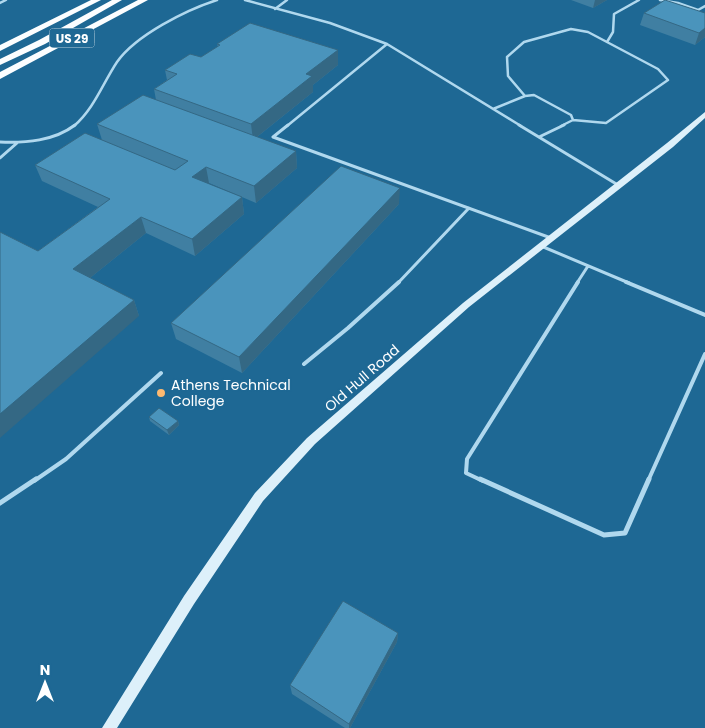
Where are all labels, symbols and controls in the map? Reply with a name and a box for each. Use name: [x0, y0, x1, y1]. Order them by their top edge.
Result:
road number: US 29: [50, 28, 94, 48]
street label: Old Hull Road: [320, 340, 404, 416]
place label: Athens Technical College: [171, 375, 291, 411]
marker: Athens Technical College: [155, 387, 167, 399]
north arrow: [20, 658, 70, 708]
text: N: [40, 660, 50, 680]

